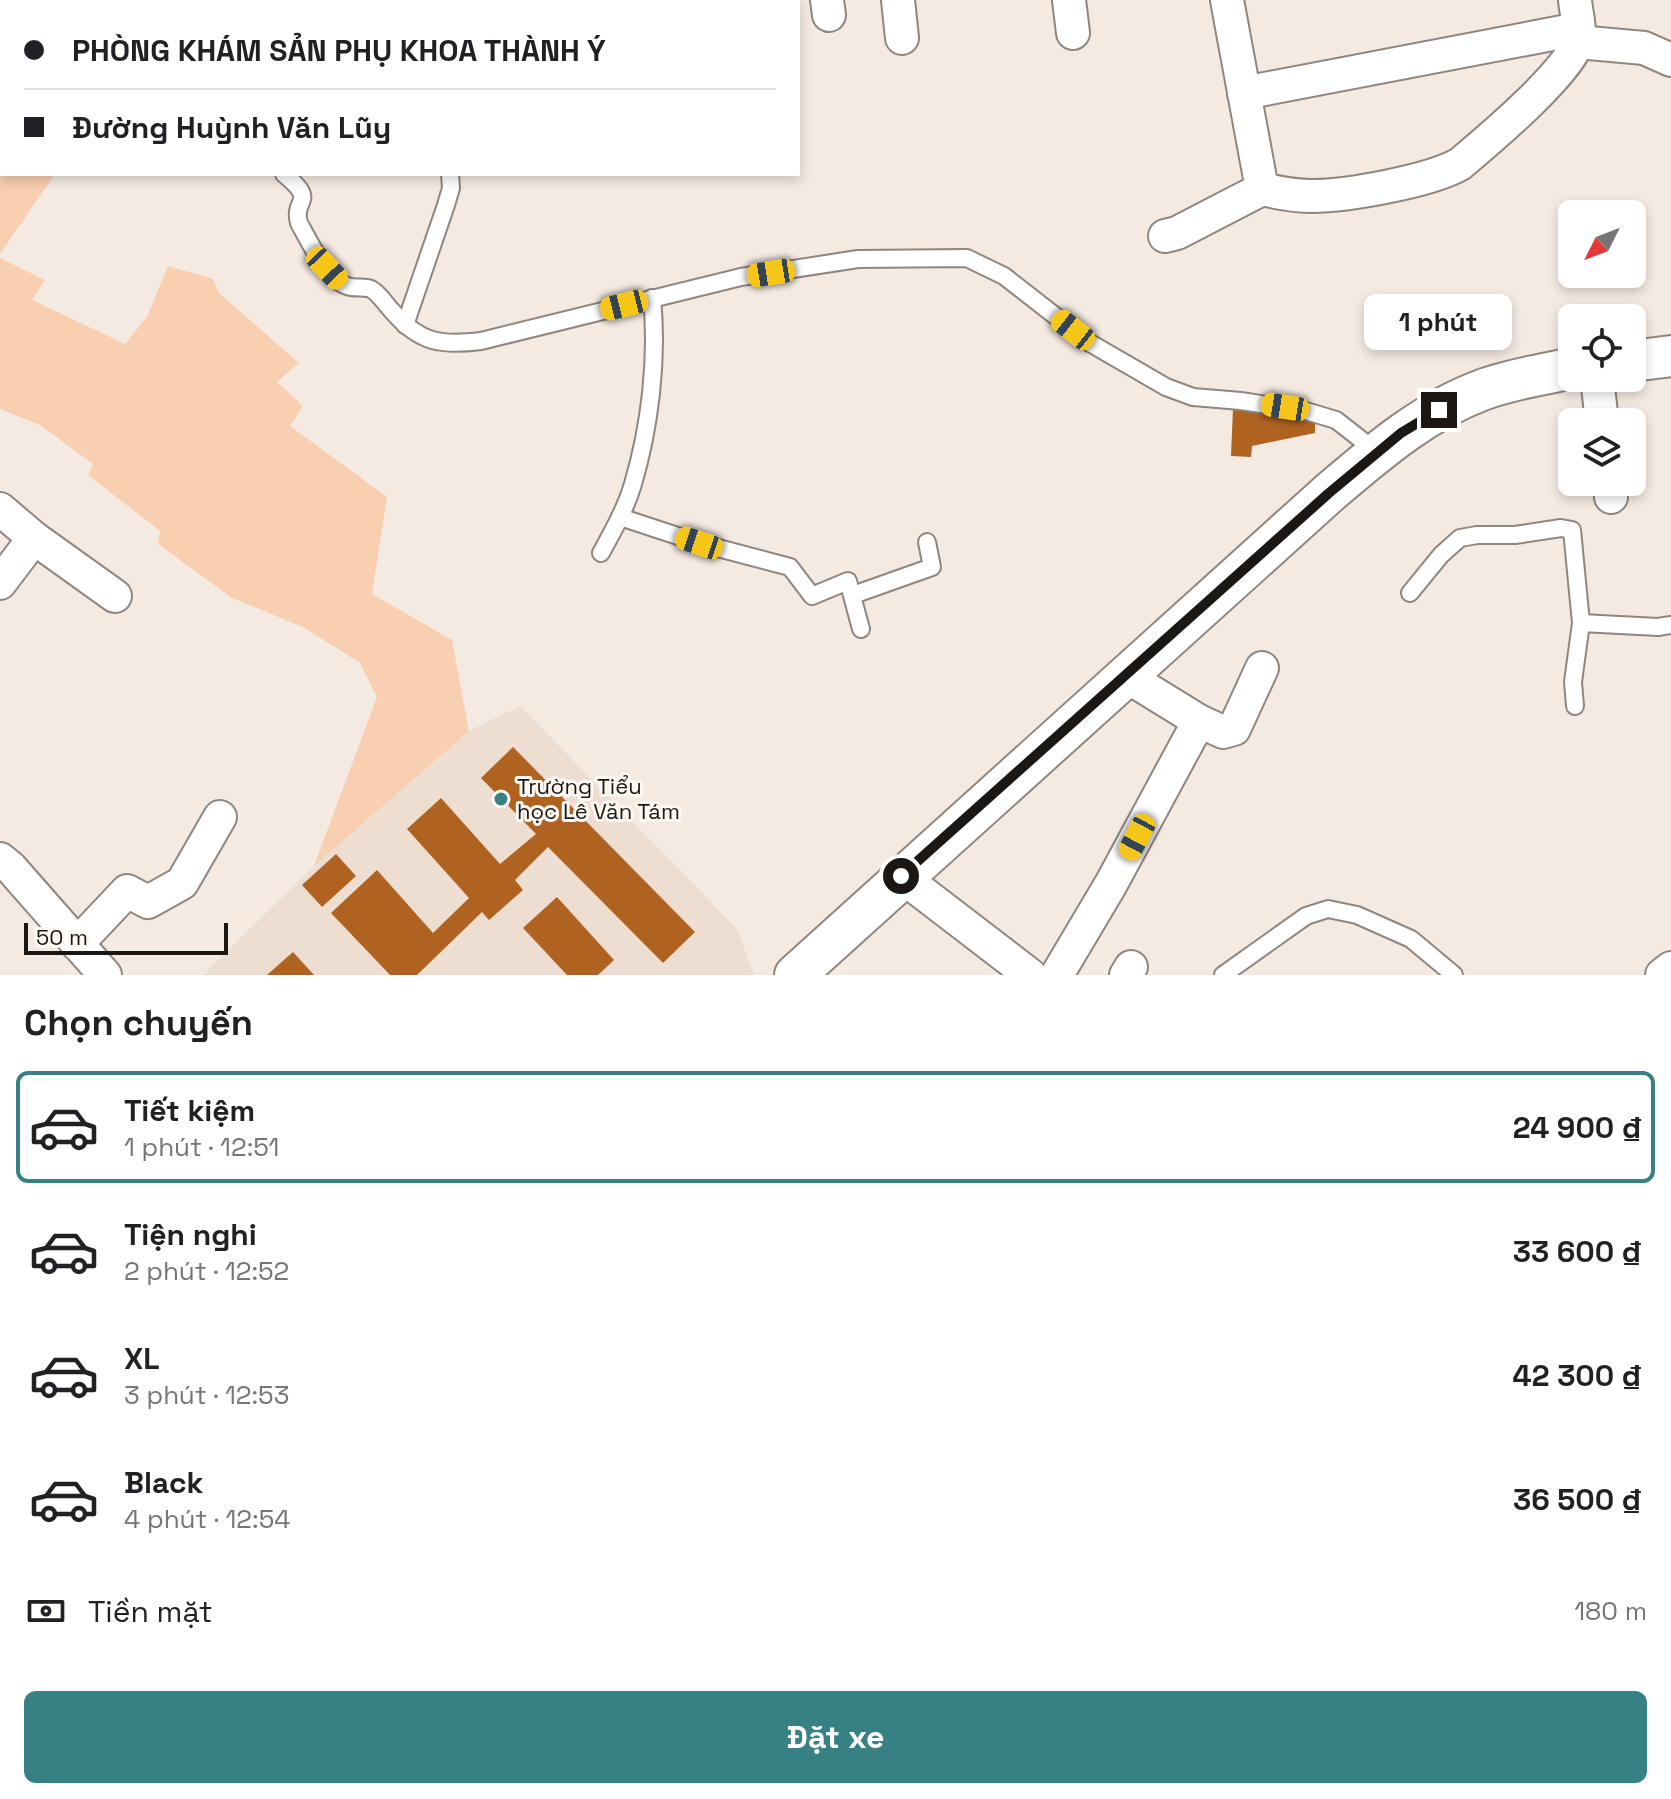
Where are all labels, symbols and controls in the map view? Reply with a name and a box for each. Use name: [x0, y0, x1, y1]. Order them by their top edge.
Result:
text: PHÒNG KHÁM SẢN PHỤ KHOA THÀNH Ý: [72, 31, 606, 70]
text: Đường Huỳnh Văn Lũy: [72, 108, 391, 147]
north arrow: [1558, 200, 1646, 288]
map controls: [1558, 200, 1646, 496]
car: [302, 242, 352, 294]
car: [745, 257, 797, 289]
car: [598, 288, 650, 322]
callout: 1 phút: [1365, 294, 1513, 350]
button: locate: [1558, 304, 1646, 392]
text: 1 phút: [1399, 305, 1477, 339]
car: [1047, 306, 1099, 354]
car: [1259, 391, 1311, 423]
route end: [1421, 392, 1457, 428]
button: layers: [1558, 408, 1646, 496]
car: [672, 524, 726, 562]
place label: Trường Tiểu học Lê Văn Tám: [517, 772, 680, 825]
marker: Trường Tiểu học Lê Văn Tám: [492, 790, 510, 808]
car: [1115, 810, 1159, 864]
route start: [883, 858, 919, 894]
scale bar: [24, 919, 228, 955]
text: 50 m: [36, 923, 88, 951]
text: Chọn chuyến: [24, 1000, 253, 1046]
icon: car: [28, 1091, 100, 1163]
text: Tiết kiệm: [124, 1091, 255, 1130]
text: 24 900 ₫: [1513, 1108, 1643, 1147]
text: 1 phút · 12:51: [124, 1130, 279, 1164]
icon: car: [28, 1215, 100, 1287]
text: Tiện nghi: [124, 1215, 257, 1254]
text: 33 600 ₫: [1513, 1232, 1643, 1271]
text: 2 phút · 12:52: [124, 1254, 289, 1288]
icon: car: [28, 1339, 100, 1411]
text: XL: [124, 1339, 160, 1378]
text: 42 300 ₫: [1513, 1356, 1643, 1395]
text: 3 phút · 12:53: [124, 1378, 289, 1412]
icon: car: [28, 1463, 100, 1535]
text: Black: [124, 1463, 203, 1502]
text: 36 500 ₫: [1513, 1480, 1643, 1519]
text: 4 phút · 12:54: [124, 1502, 290, 1536]
icon: cash: [24, 1589, 68, 1633]
text: Tiền mặt: [88, 1592, 212, 1631]
text: 180 m: [1574, 1594, 1647, 1628]
button: Đặt xe: [24, 1691, 1647, 1783]

